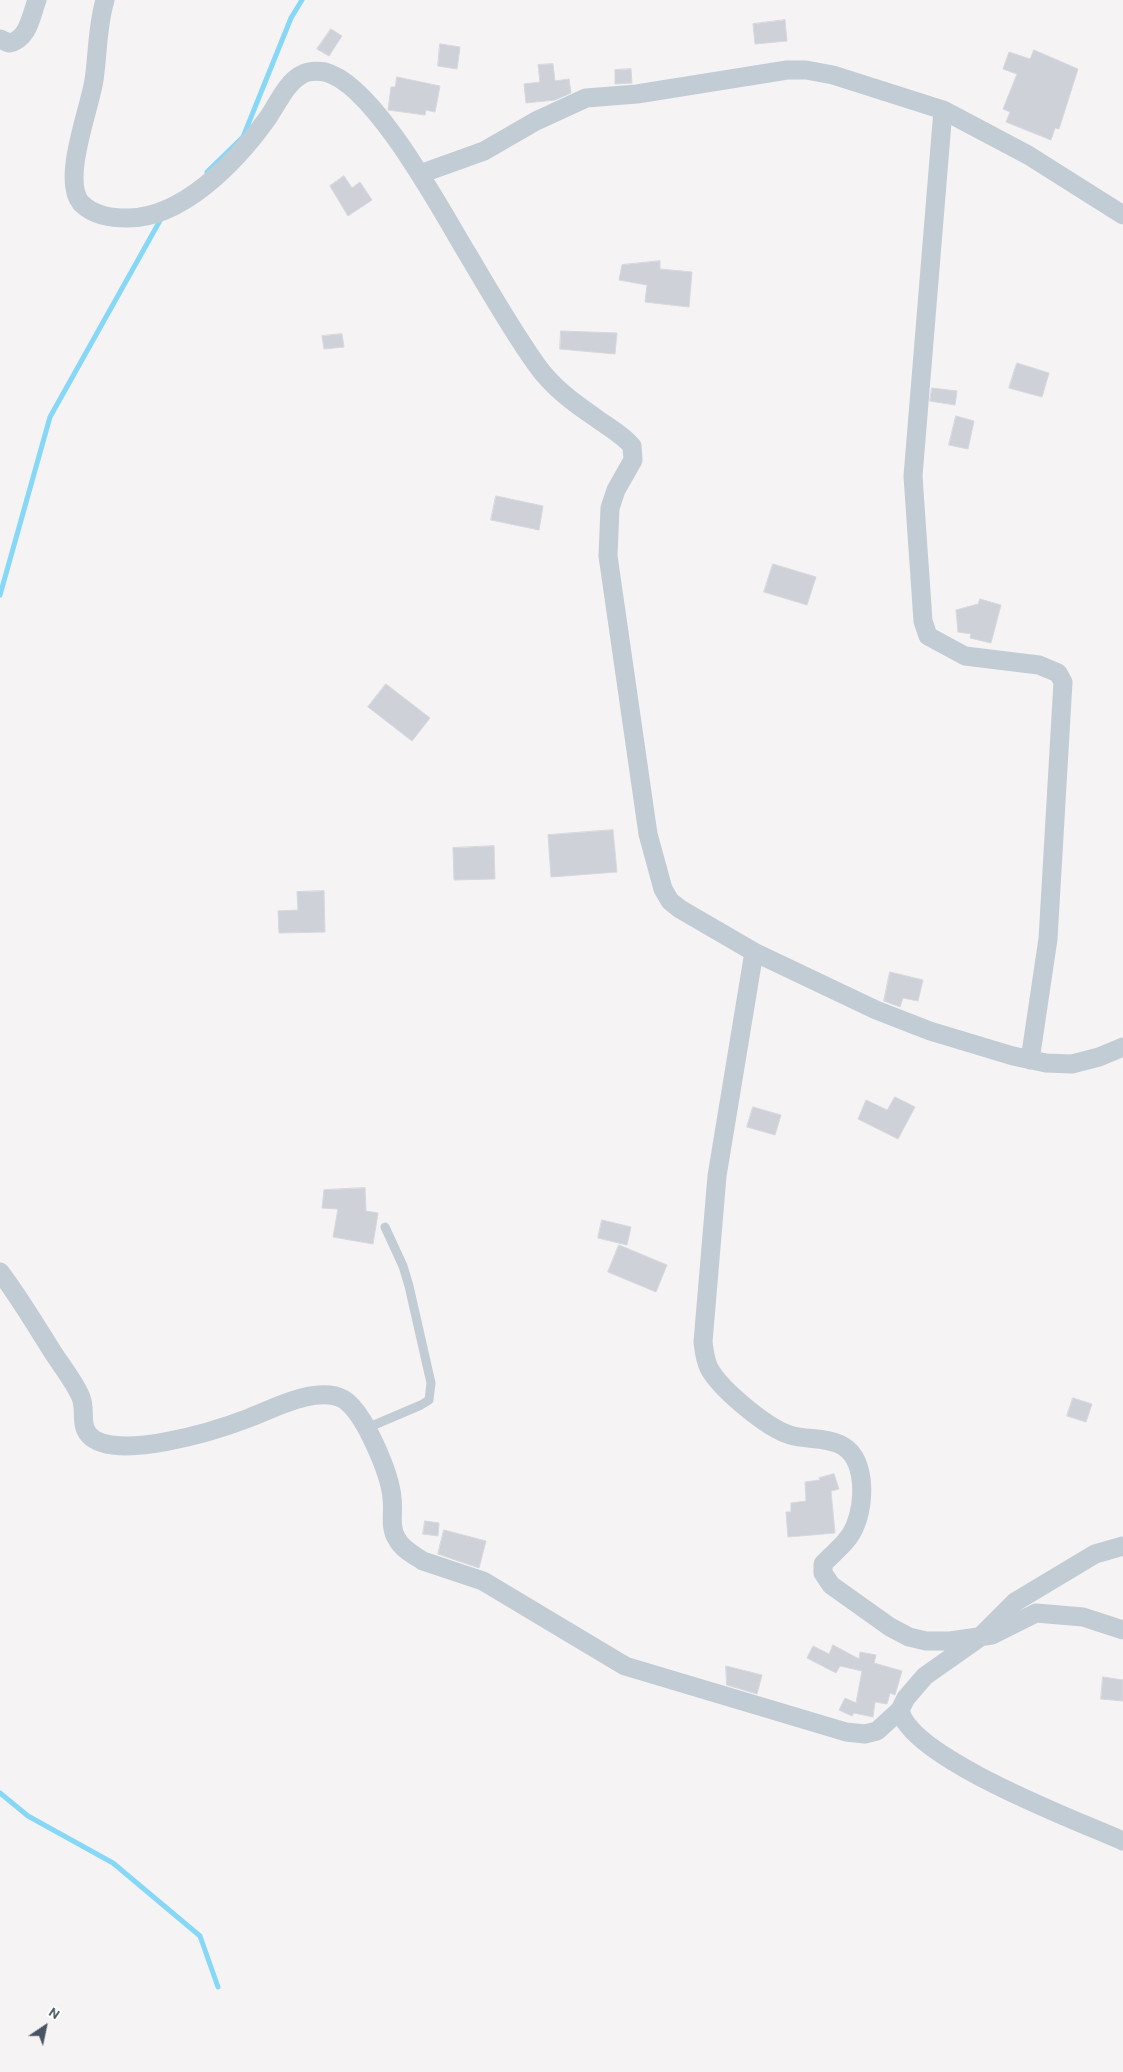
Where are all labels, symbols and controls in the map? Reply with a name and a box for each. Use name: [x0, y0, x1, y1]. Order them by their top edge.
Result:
north arrow: [20, 2002, 70, 2052]
text: N: [45, 2004, 63, 2024]

